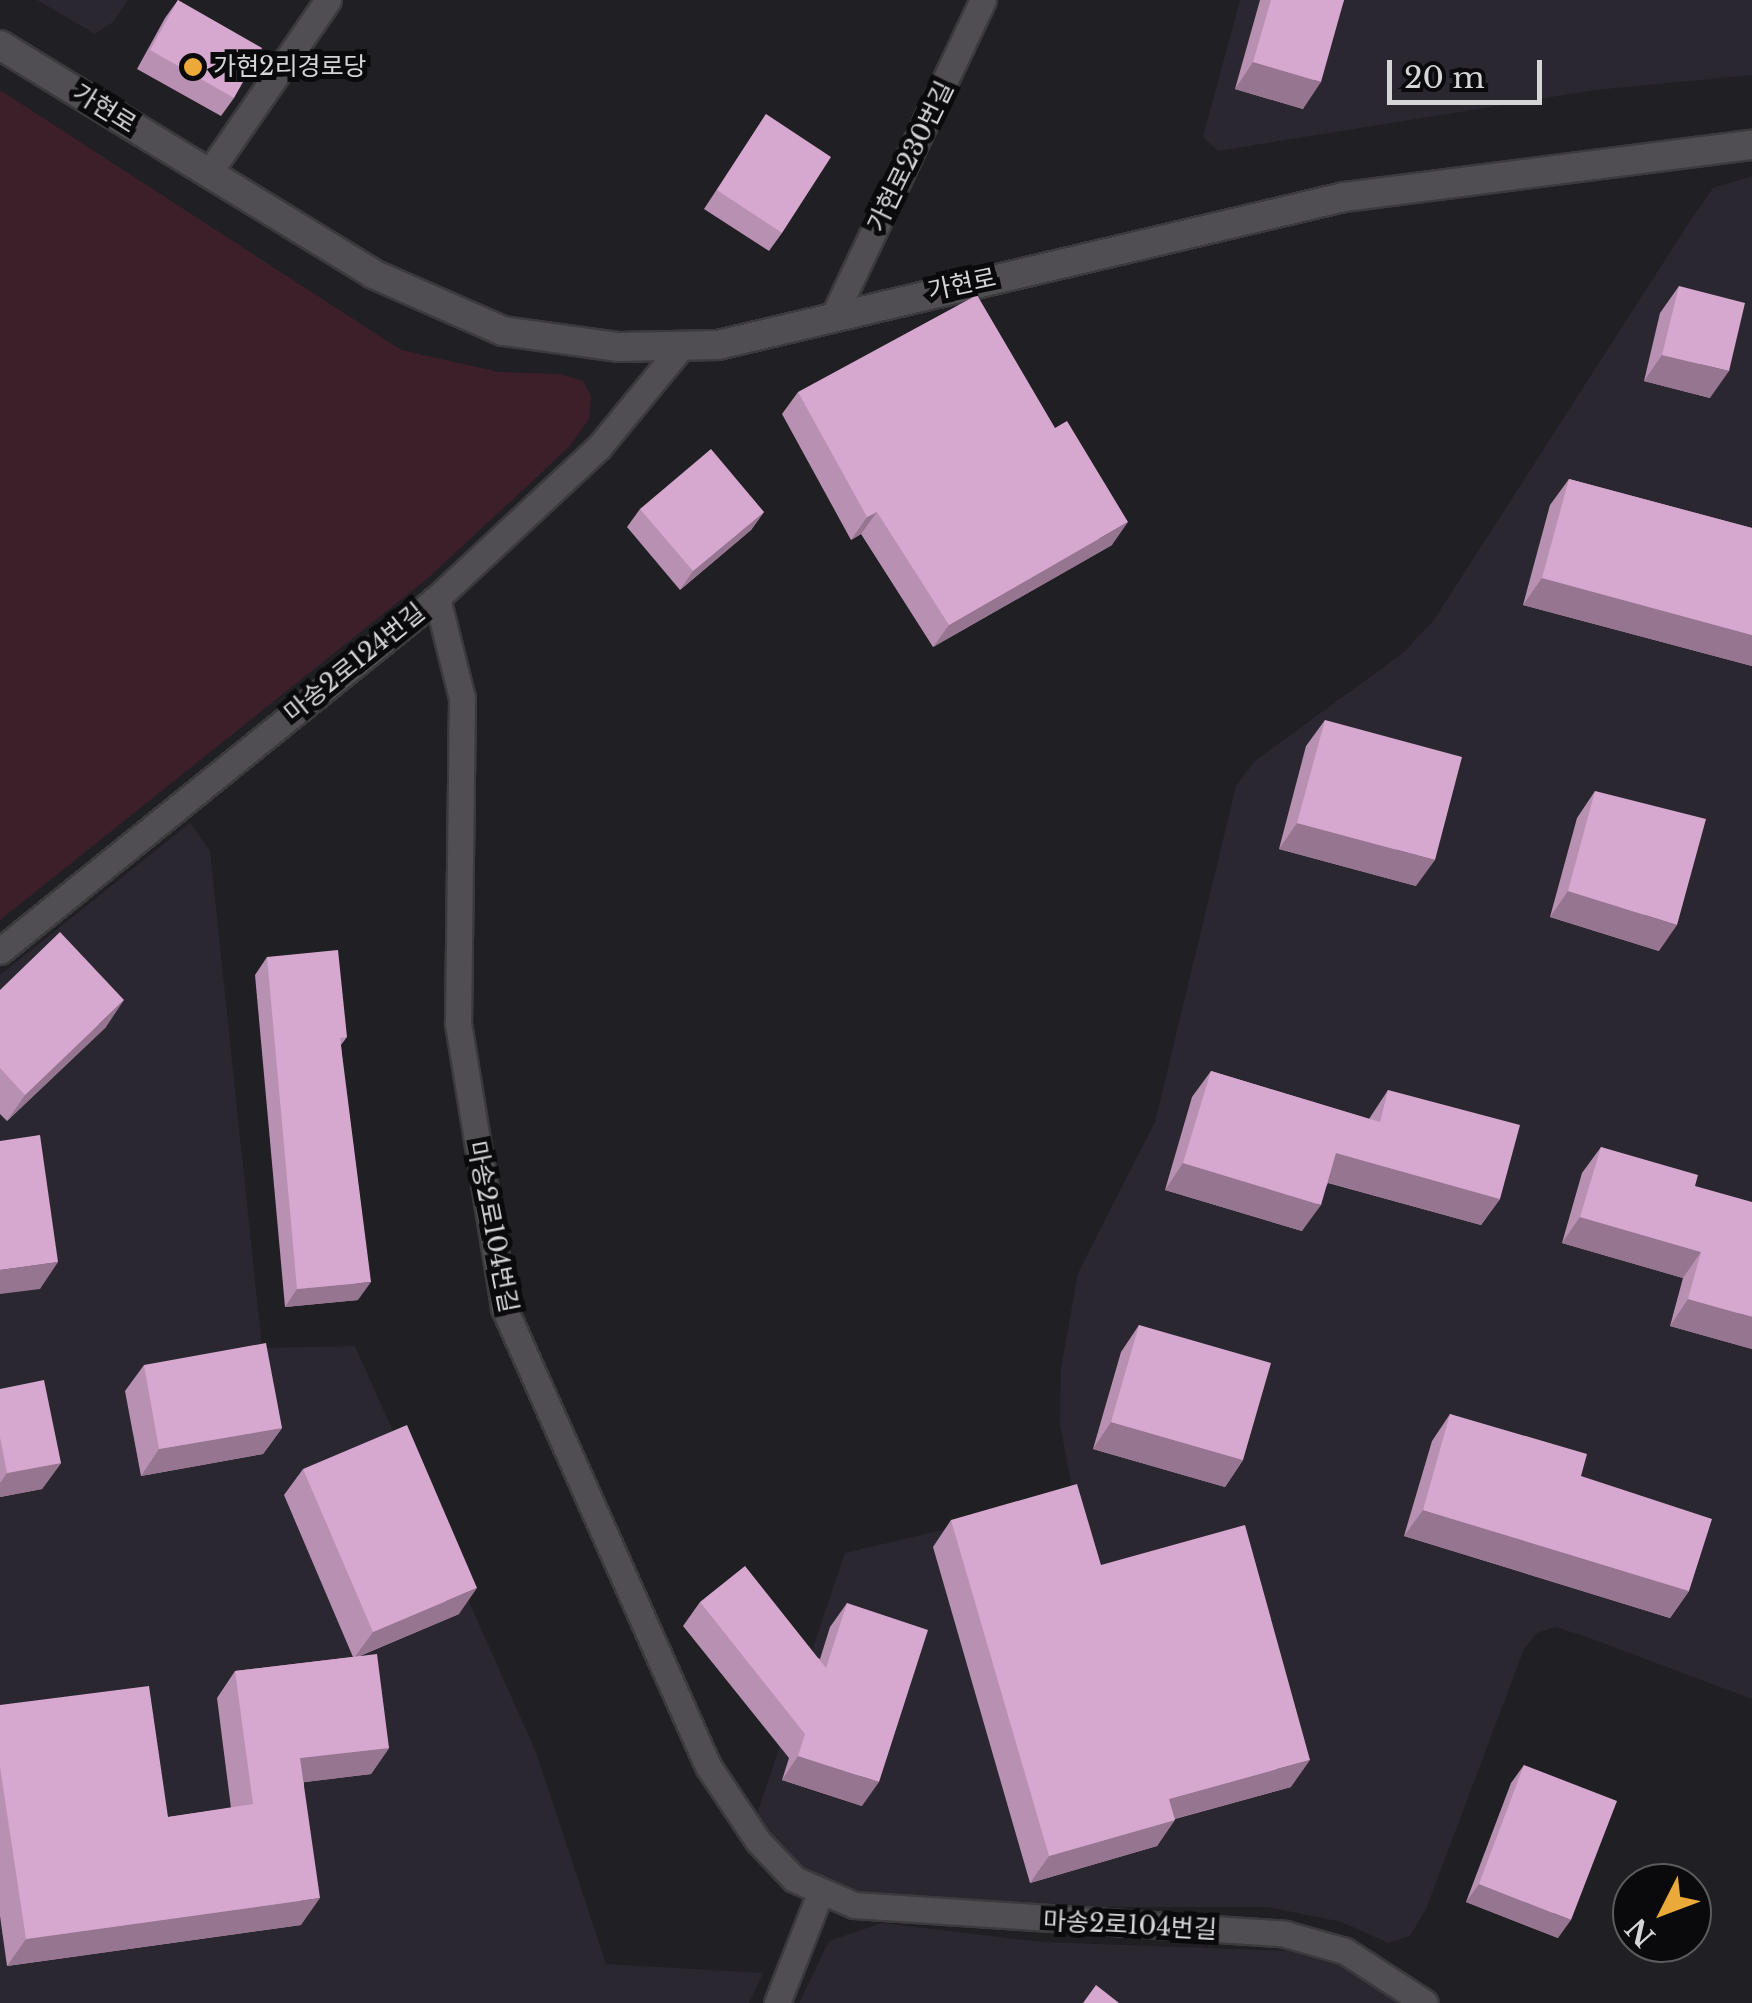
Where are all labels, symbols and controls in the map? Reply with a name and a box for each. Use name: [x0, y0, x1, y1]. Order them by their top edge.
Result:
scale bar: [1392, 40, 1547, 102]
place label: 가현2리경로당: [213, 52, 366, 82]
marker: 가현2리경로당: [182, 56, 204, 78]
text: 20 m: [1404, 59, 1485, 96]
street label: 가현로230번길: [862, 77, 960, 237]
street label: 가현로: [67, 78, 141, 140]
street label: 가현로: [925, 263, 999, 307]
street label: 마송2로124번길: [279, 597, 431, 729]
street label: 마송2로104번길: [461, 1139, 523, 1315]
north arrow: [1612, 1863, 1712, 1963]
street label: 마송2로104번길: [1042, 1906, 1218, 1946]
text: N: [1619, 1911, 1663, 1954]

